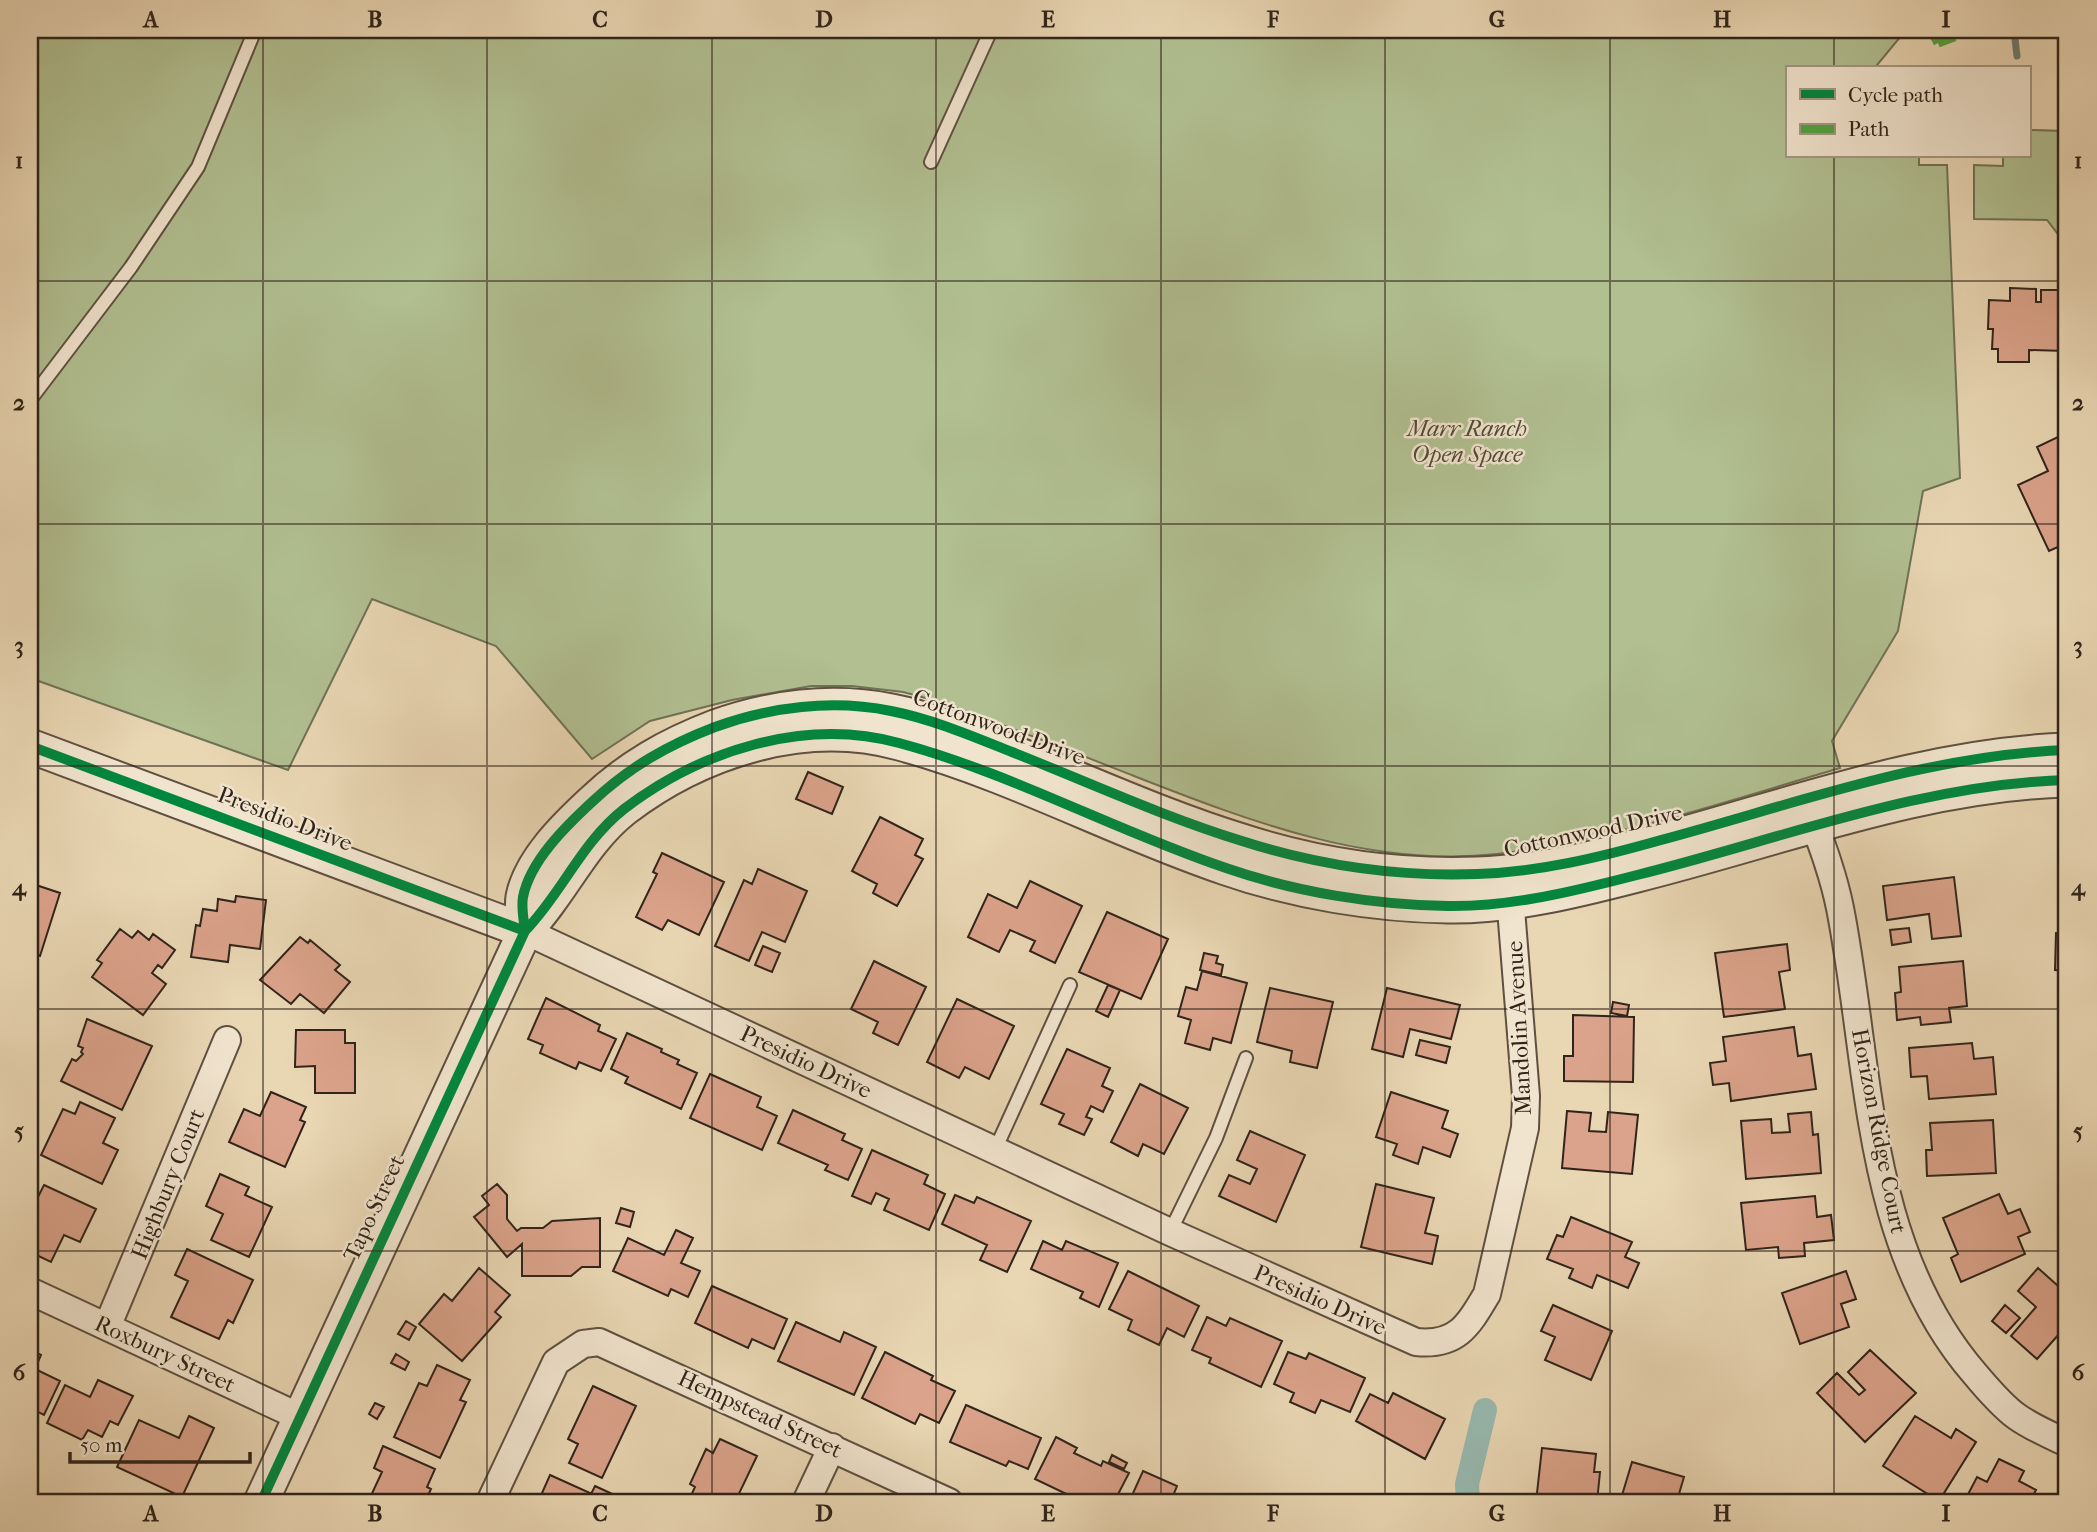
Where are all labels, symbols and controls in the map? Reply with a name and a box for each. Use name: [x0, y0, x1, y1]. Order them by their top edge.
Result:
text: A: [142, 6, 160, 33]
text: B: [368, 6, 383, 33]
text: C: [592, 6, 608, 33]
text: D: [815, 6, 833, 33]
text: E: [1041, 6, 1055, 33]
text: F: [1266, 6, 1280, 33]
text: G: [1489, 6, 1505, 33]
text: H: [1713, 6, 1731, 33]
text: I: [1942, 6, 1951, 33]
legend: [1786, 66, 2030, 158]
text: Cycle path: [1848, 83, 1943, 107]
text: Path: [1848, 117, 1890, 141]
text: 1: [15, 147, 23, 174]
text: 1: [2074, 147, 2082, 174]
text: 2: [13, 389, 25, 416]
text: 2: [2072, 389, 2084, 416]
park label: Marr Ranch Open Space: [1405, 415, 1527, 468]
text: 3: [14, 632, 24, 659]
text: 3: [2073, 632, 2083, 659]
street label: Cottonwood Drive: [909, 683, 1089, 771]
street label: Presidio Drive: [214, 781, 356, 857]
street label: Cottonwood Drive: [1501, 799, 1685, 863]
text: 4: [11, 874, 27, 901]
text: 4: [2070, 874, 2086, 901]
street label: Mandolin Avenue: [1501, 940, 1537, 1116]
street label: Presidio Drive: [736, 1020, 876, 1104]
street label: Horizon Ridge Court: [1846, 1026, 1912, 1236]
street label: Highbury Court: [126, 1105, 210, 1263]
text: 5: [14, 1117, 24, 1144]
text: 5: [2073, 1117, 2083, 1144]
street label: Tapo Street: [338, 1151, 410, 1265]
street label: Presidio Drive: [1250, 1259, 1390, 1341]
street label: Roxbury Street: [90, 1310, 240, 1398]
text: 6: [13, 1359, 26, 1386]
text: 6: [2072, 1359, 2085, 1386]
street label: Hempstead Street: [674, 1364, 846, 1464]
scale bar: [70, 1420, 250, 1464]
text: 50 m: [80, 1433, 123, 1457]
text: A: [142, 1500, 160, 1527]
text: B: [368, 1500, 383, 1527]
text: C: [592, 1500, 608, 1527]
text: D: [815, 1500, 833, 1527]
text: E: [1041, 1500, 1055, 1527]
text: F: [1266, 1500, 1280, 1527]
text: G: [1489, 1500, 1505, 1527]
text: H: [1713, 1500, 1731, 1527]
text: I: [1942, 1500, 1951, 1527]

